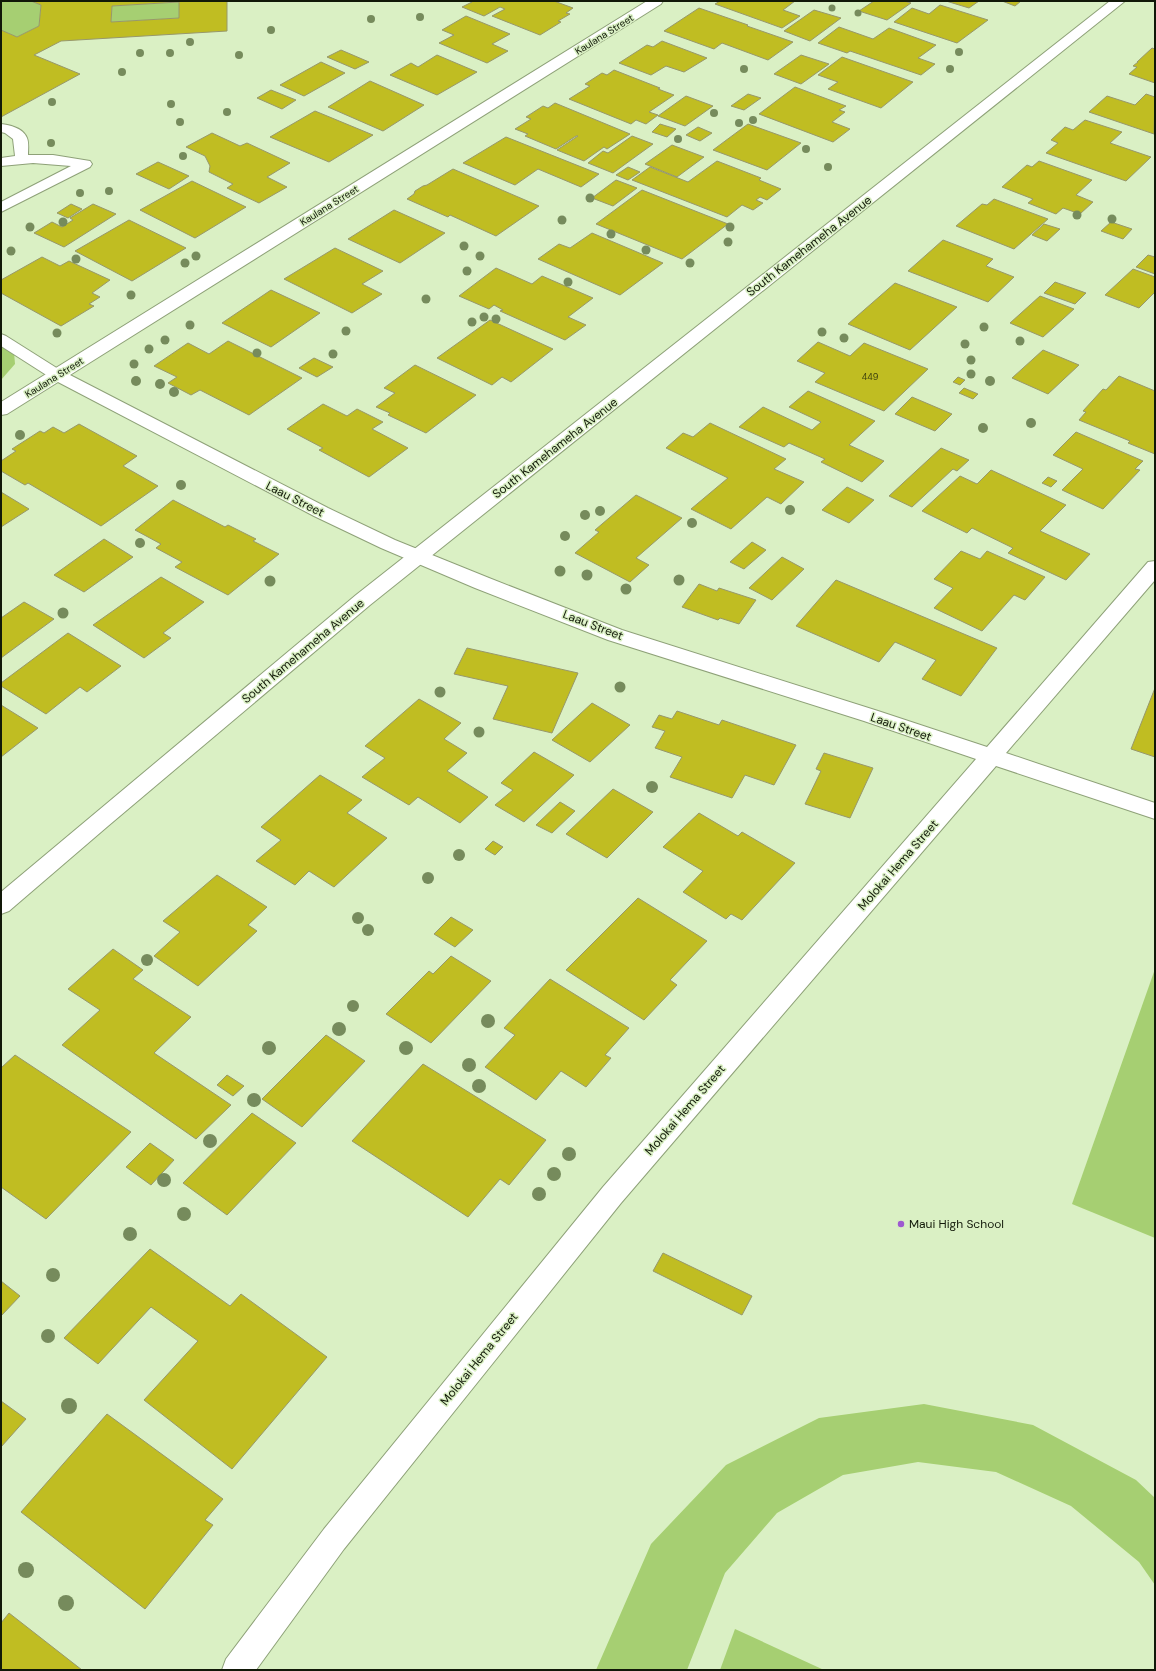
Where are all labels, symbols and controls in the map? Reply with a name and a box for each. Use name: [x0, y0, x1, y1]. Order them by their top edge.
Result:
street label: Kaulana Street: [573, 11, 636, 58]
street label: Kaulana Street: [298, 182, 361, 229]
street label: South Kamehameha Avenue: [743, 192, 875, 300]
street label: Kaulana Street: [23, 354, 86, 401]
house number: 449: [862, 371, 879, 383]
street label: South Kamehameha Avenue: [489, 394, 621, 502]
street label: Laau Street: [263, 477, 327, 521]
street label: South Kamehameha Avenue: [239, 595, 368, 707]
street label: Laau Street: [561, 606, 626, 644]
street label: Laau Street: [868, 709, 934, 745]
street label: Molokai Hema Street: [854, 816, 942, 914]
street label: Molokai Hema Street: [641, 1061, 729, 1159]
place label: Maui High School: [909, 1216, 1004, 1232]
marker: Maui High School: [896, 1219, 906, 1229]
street label: Molokai Hema Street: [437, 1309, 522, 1409]

